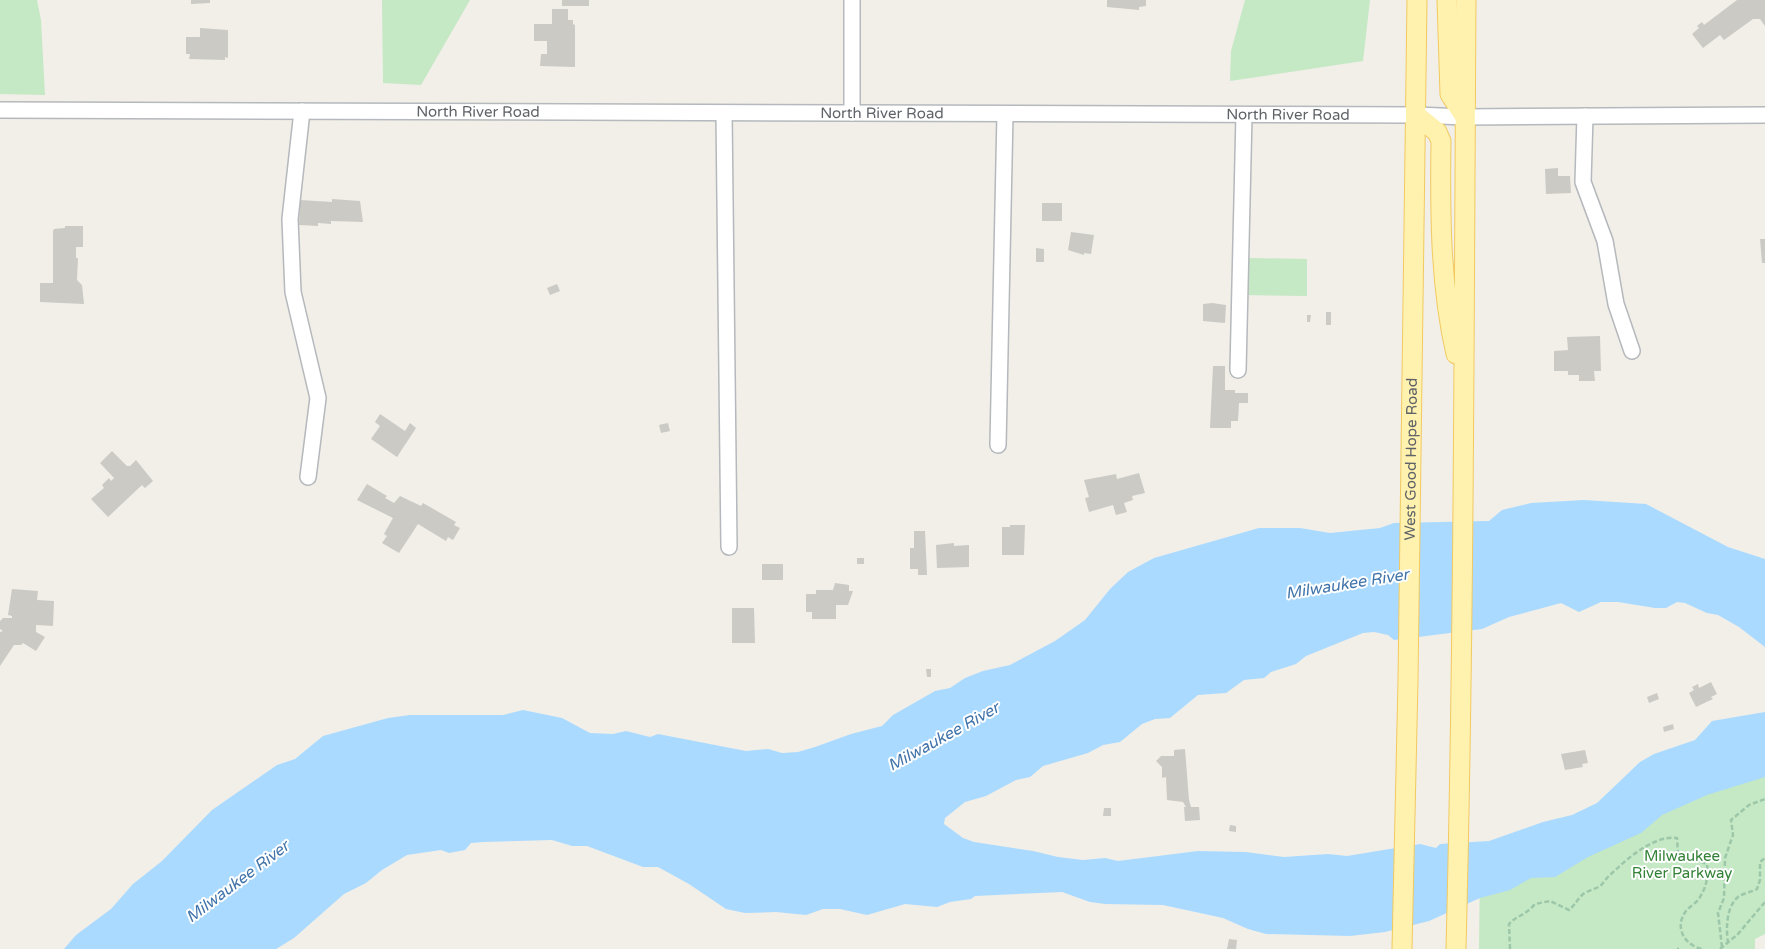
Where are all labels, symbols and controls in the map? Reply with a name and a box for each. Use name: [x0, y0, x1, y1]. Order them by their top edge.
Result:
street label: North River Road: [416, 102, 540, 121]
street label: North River Road: [820, 104, 944, 122]
street label: North River Road: [1226, 105, 1350, 124]
street label: West Good Hope Road: [1401, 378, 1421, 541]
water label: Milwaukee River: [1284, 564, 1412, 604]
water label: Milwaukee River: [884, 697, 1004, 776]
water label: Milwaukee River: [182, 835, 295, 927]
park label: Milwaukee River Parkway: [1632, 847, 1732, 882]

